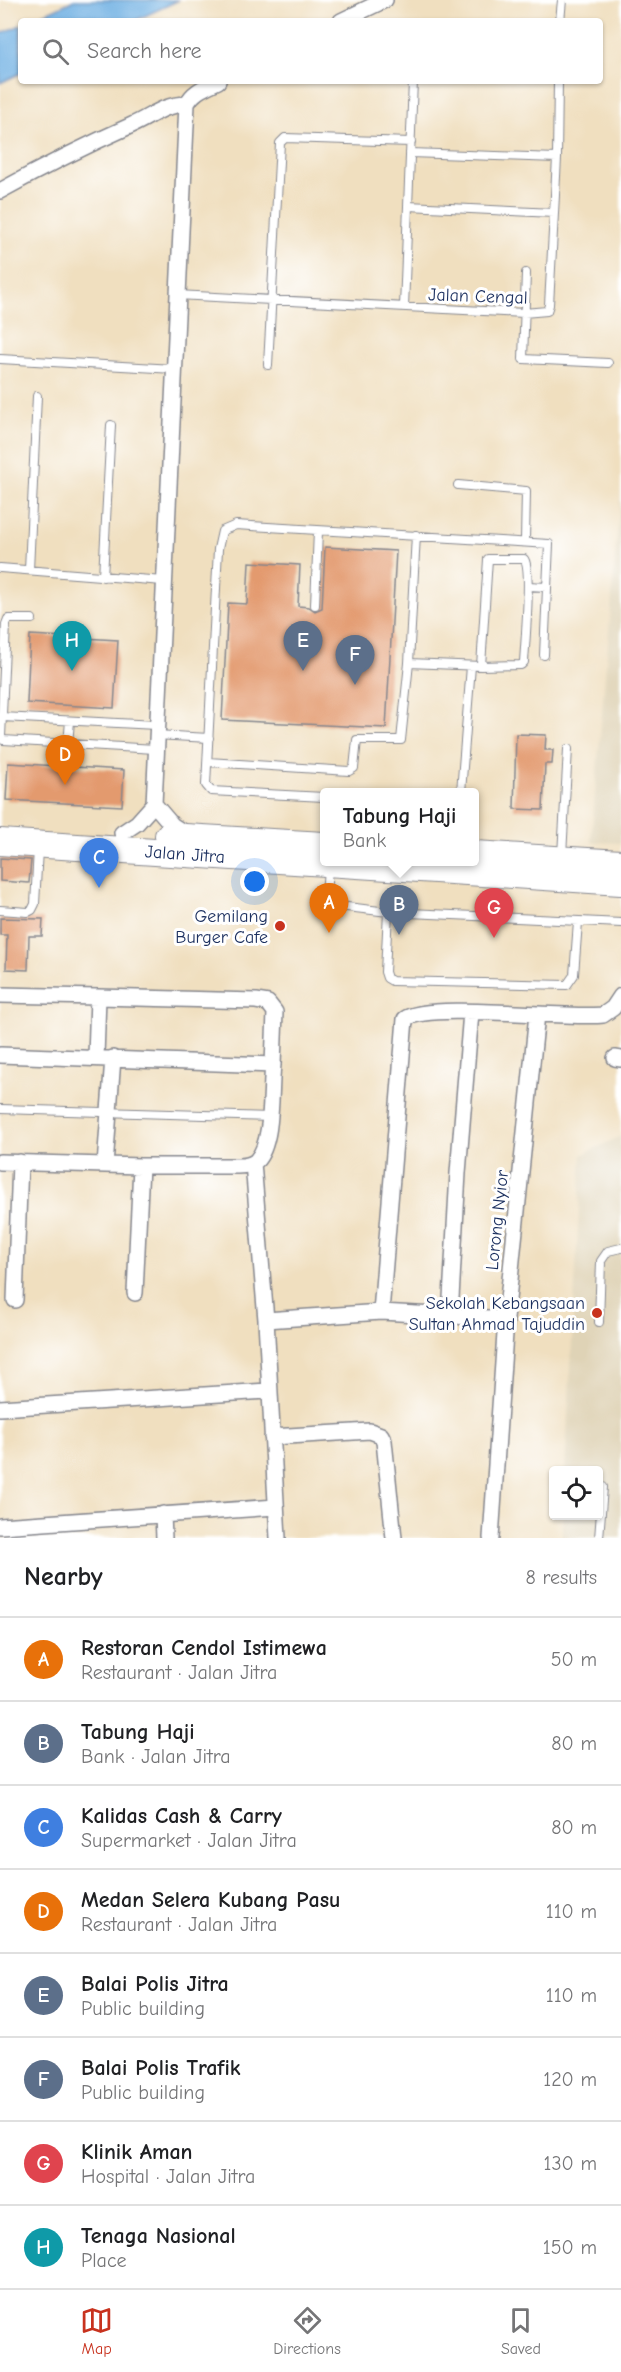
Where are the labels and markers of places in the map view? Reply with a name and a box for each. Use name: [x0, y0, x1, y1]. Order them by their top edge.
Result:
pin: H: [52, 622, 92, 671]
pin: E: [284, 622, 322, 671]
pin: F: [336, 636, 374, 685]
pin: D: [46, 736, 84, 785]
pin: C: [80, 838, 118, 888]
pin: A: [310, 884, 348, 933]
pin: B: [380, 886, 418, 935]
pin: G: [474, 888, 514, 938]
place label: Gemilang Burger Cafe: [175, 906, 268, 948]
marker: Gemilang Burger Cafe: [273, 919, 287, 933]
place label: Sekolah Kebangsaan Sultan Ahmad Tajuddin: [409, 1293, 585, 1335]
marker: Sekolah Kebangsaan Sultan Ahmad Tajuddin: [590, 1306, 604, 1320]

